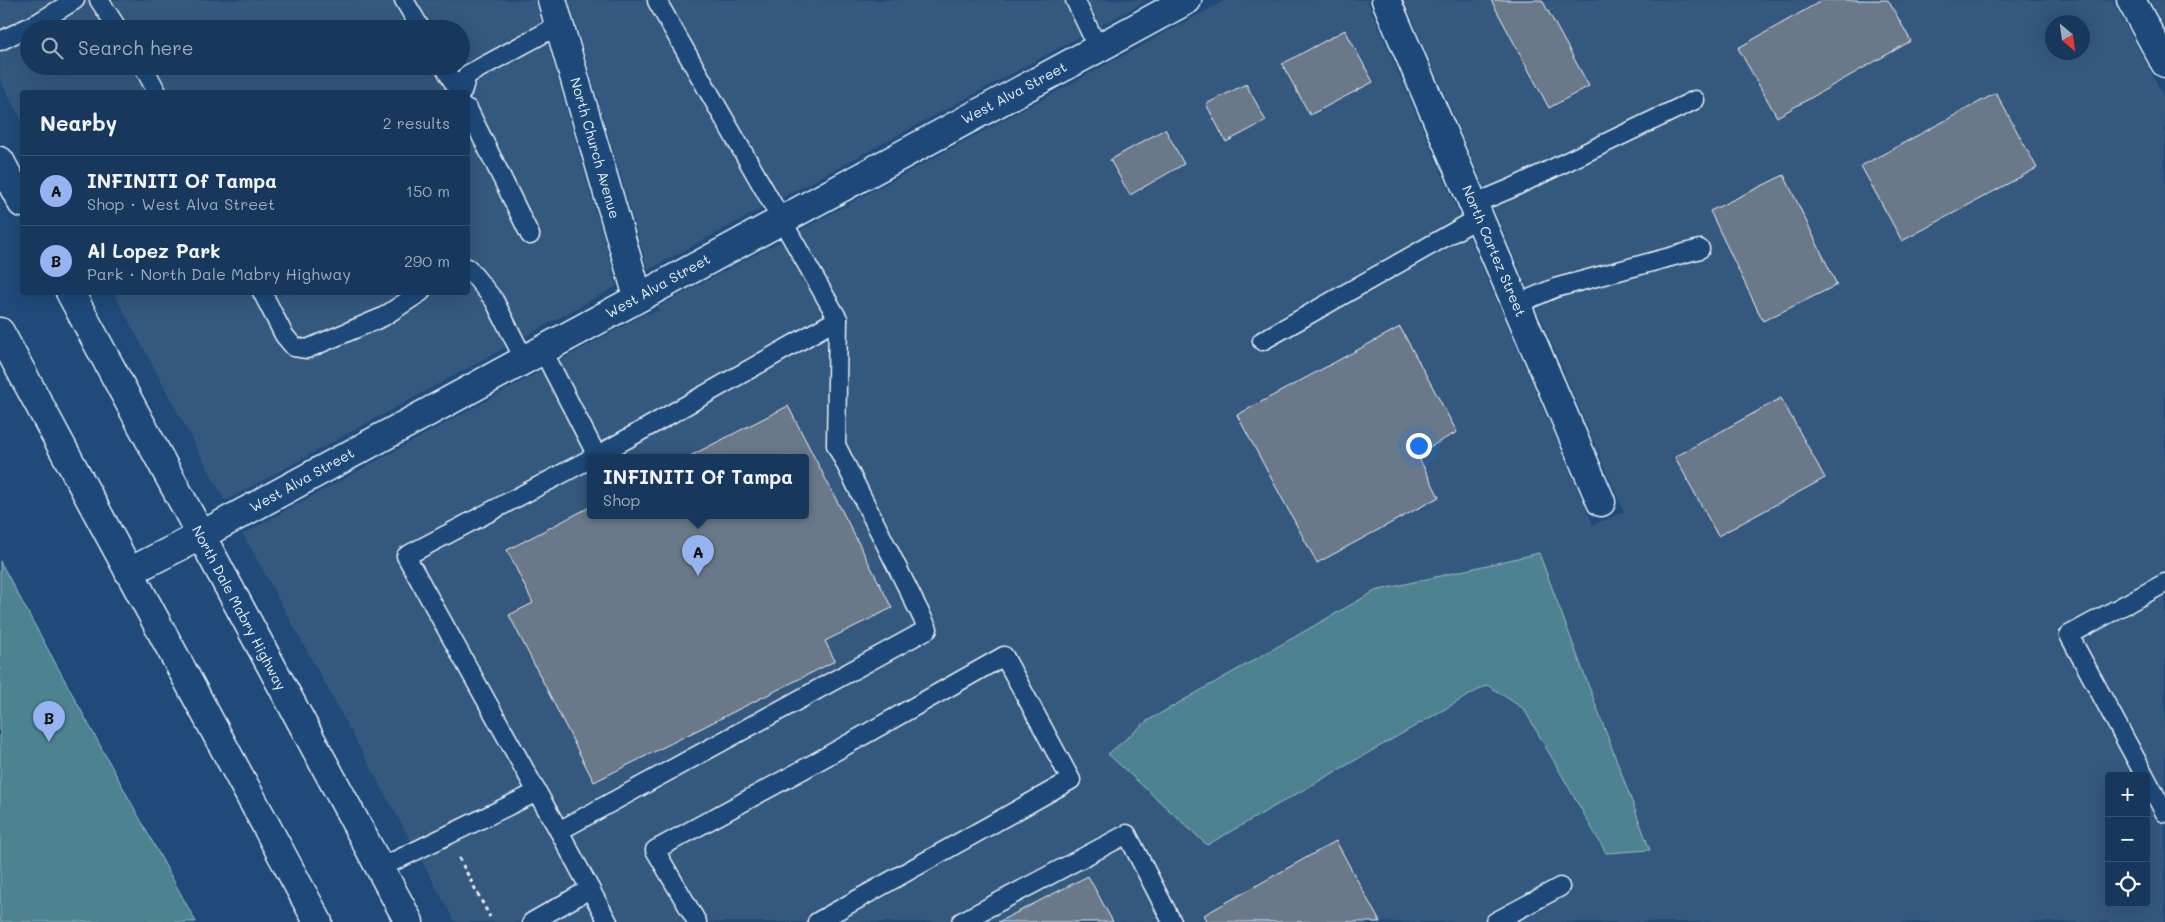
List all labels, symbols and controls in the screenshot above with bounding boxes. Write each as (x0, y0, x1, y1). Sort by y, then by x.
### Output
north arrow (2045, 15, 2090, 60)
search box (20, 20, 470, 75)
icon: search (38, 34, 66, 62)
text: Search here (78, 35, 194, 60)
street label: West Alva Street (958, 57, 1070, 128)
street label: North Church Avenue (566, 75, 625, 221)
text: Nearby (40, 109, 117, 136)
text: 2 results (383, 112, 450, 133)
text: INFINITI Of Tampa (87, 168, 277, 193)
text: A (50, 180, 62, 201)
text: 150 m (406, 180, 450, 201)
street label: North Cortez Street (1458, 182, 1531, 319)
text: Shop · West Alva Street (87, 193, 275, 214)
text: Al Lopez Park (87, 238, 220, 263)
street label: West Alva Street (602, 249, 713, 322)
text: B (51, 250, 61, 271)
text: 290 m (404, 250, 450, 271)
text: Park · North Dale Mabry Highway (87, 263, 351, 284)
your location (1406, 433, 1432, 459)
street label: West Alva Street (246, 443, 357, 516)
popup (587, 454, 809, 519)
text: INFINITI Of Tampa (603, 464, 793, 489)
text: Shop (603, 489, 640, 510)
street label: North Dale Mabry Highway (188, 522, 291, 693)
pin: A (682, 535, 714, 576)
pin: B (33, 701, 65, 742)
map controls (2105, 772, 2150, 907)
button: + (2105, 772, 2150, 817)
button: − (2105, 817, 2150, 862)
button: locate (2105, 862, 2150, 907)

